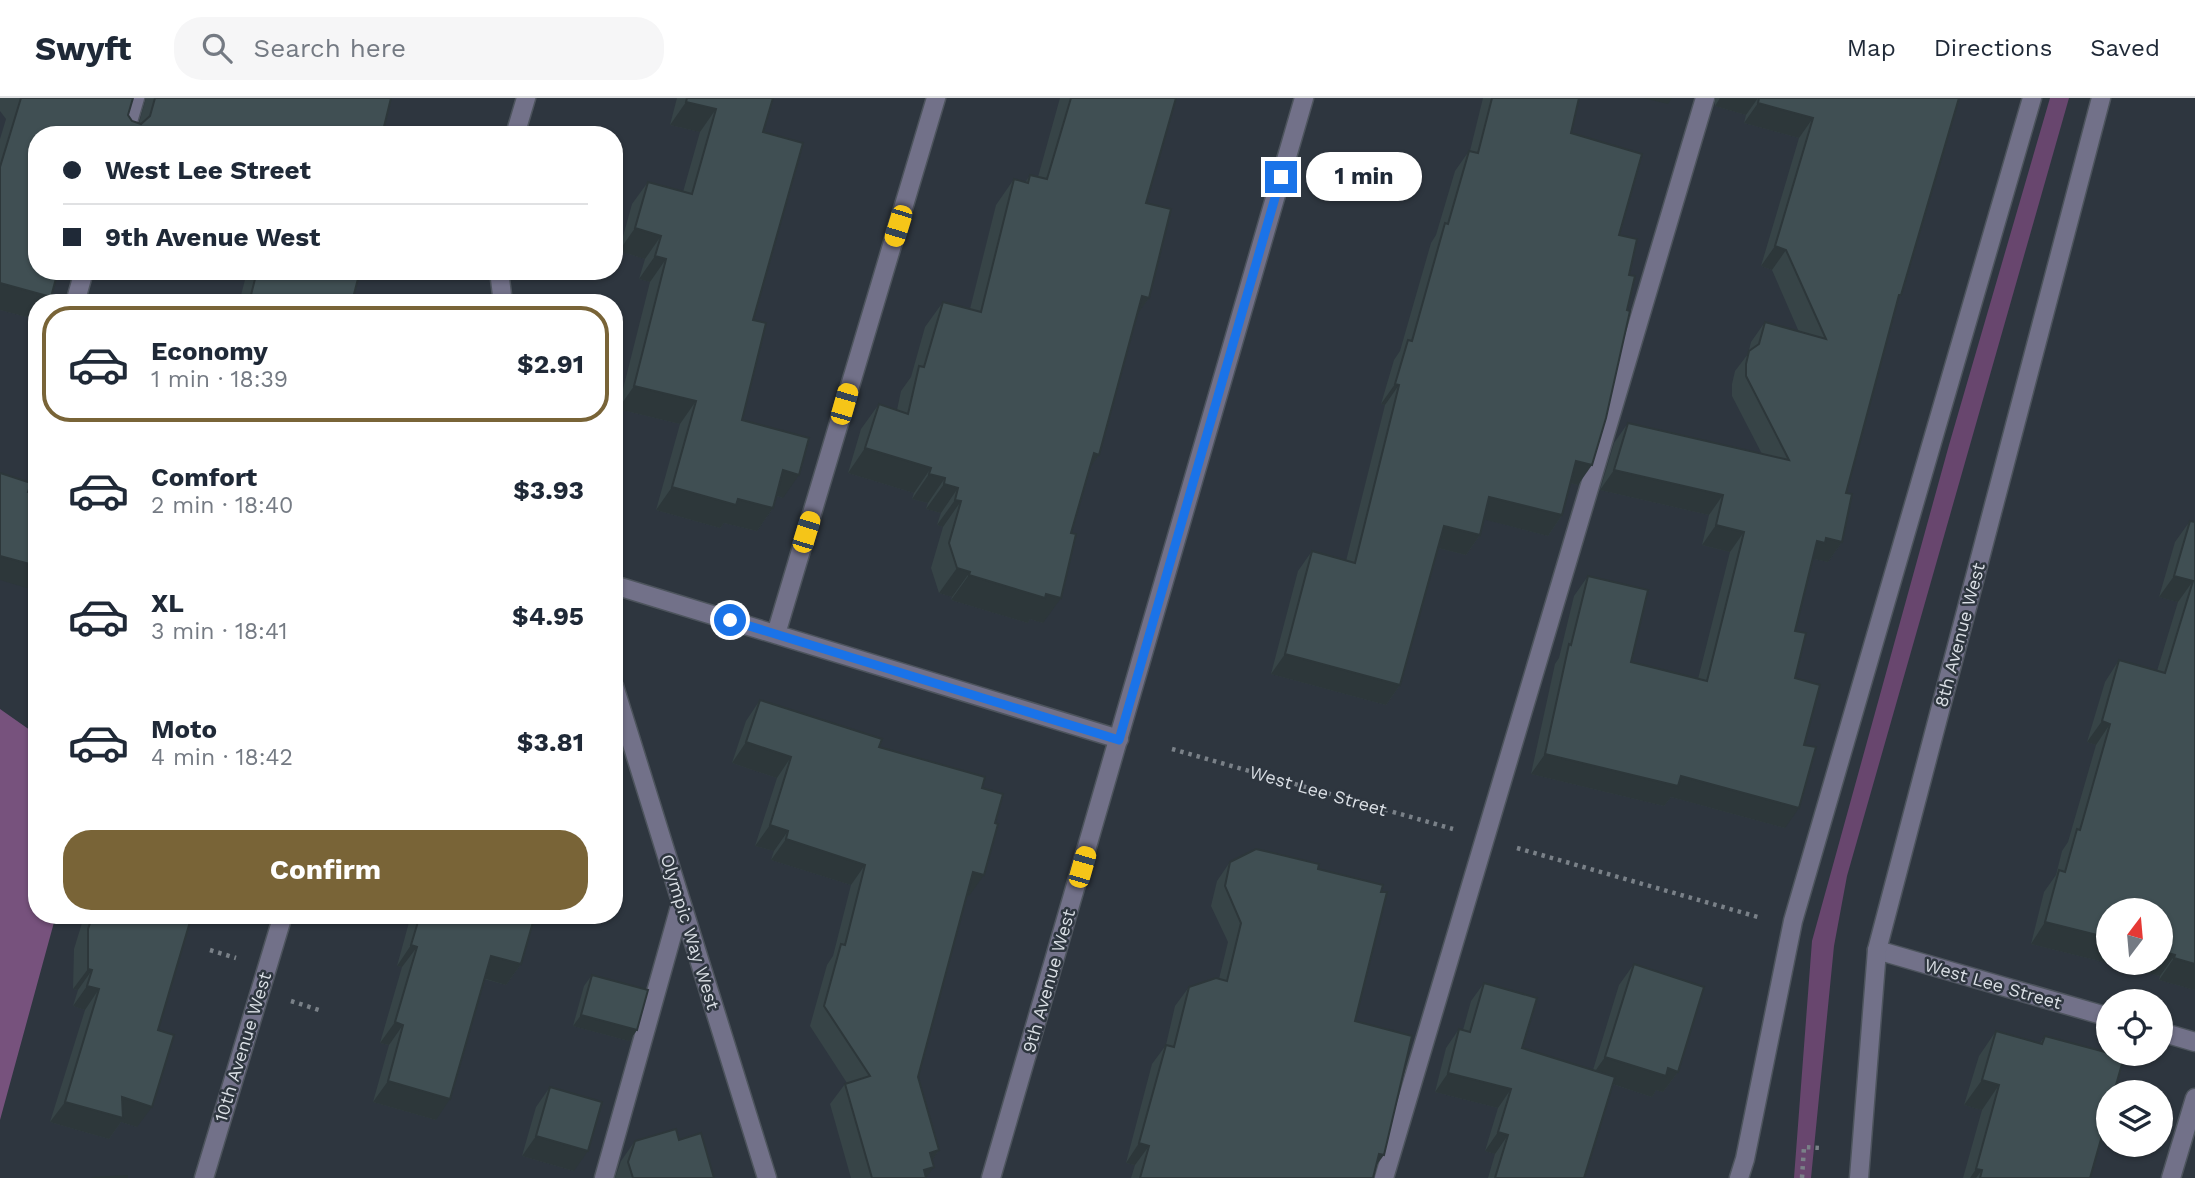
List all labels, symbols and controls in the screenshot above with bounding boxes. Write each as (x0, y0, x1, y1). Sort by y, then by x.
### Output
search box (174, 17, 664, 80)
text: Swyft (35, 29, 132, 68)
icon: search (198, 29, 236, 67)
text: Search here (254, 33, 406, 63)
text: Map (1847, 34, 1896, 62)
text: Directions (1934, 34, 2052, 62)
text: Saved (2090, 34, 2160, 62)
callout: 1 min (1306, 153, 1421, 202)
text: West Lee Street (105, 155, 311, 185)
route end (1265, 161, 1297, 193)
text: 1 min (1334, 163, 1394, 190)
car (882, 203, 915, 249)
text: 9th Avenue West (105, 222, 320, 252)
icon: car (67, 333, 130, 396)
text: Economy (151, 336, 268, 366)
text: $2.91 (517, 349, 584, 379)
text: 1 min · 18:39 (151, 366, 288, 393)
car (829, 381, 860, 427)
icon: car (67, 459, 130, 522)
text: Comfort (151, 462, 257, 492)
text: $3.93 (513, 475, 584, 505)
text: 2 min · 18:40 (151, 492, 293, 519)
car (790, 509, 823, 555)
street label: 8th Avenue West (1930, 560, 1989, 709)
icon: car (67, 585, 130, 648)
text: XL (151, 588, 184, 618)
text: $4.95 (512, 601, 584, 631)
route start (714, 604, 746, 636)
text: 3 min · 18:41 (151, 618, 288, 645)
icon: car (67, 711, 130, 774)
text: Moto (151, 714, 217, 744)
text: $3.81 (517, 727, 584, 757)
text: 4 min · 18:42 (151, 744, 293, 771)
street label: West Lee Street (1247, 761, 1390, 820)
button: Confirm (63, 830, 588, 910)
car (1067, 844, 1098, 890)
street label: Olympic Way West (657, 851, 724, 1013)
north arrow (2096, 898, 2174, 975)
map controls (2096, 898, 2173, 1157)
street label: 9th Avenue West (1018, 906, 1079, 1055)
street label: West Lee Street (1922, 954, 2065, 1013)
street label: 10th Avenue West (210, 969, 275, 1124)
button: locate (2096, 989, 2173, 1066)
button: layers (2096, 1080, 2173, 1157)

